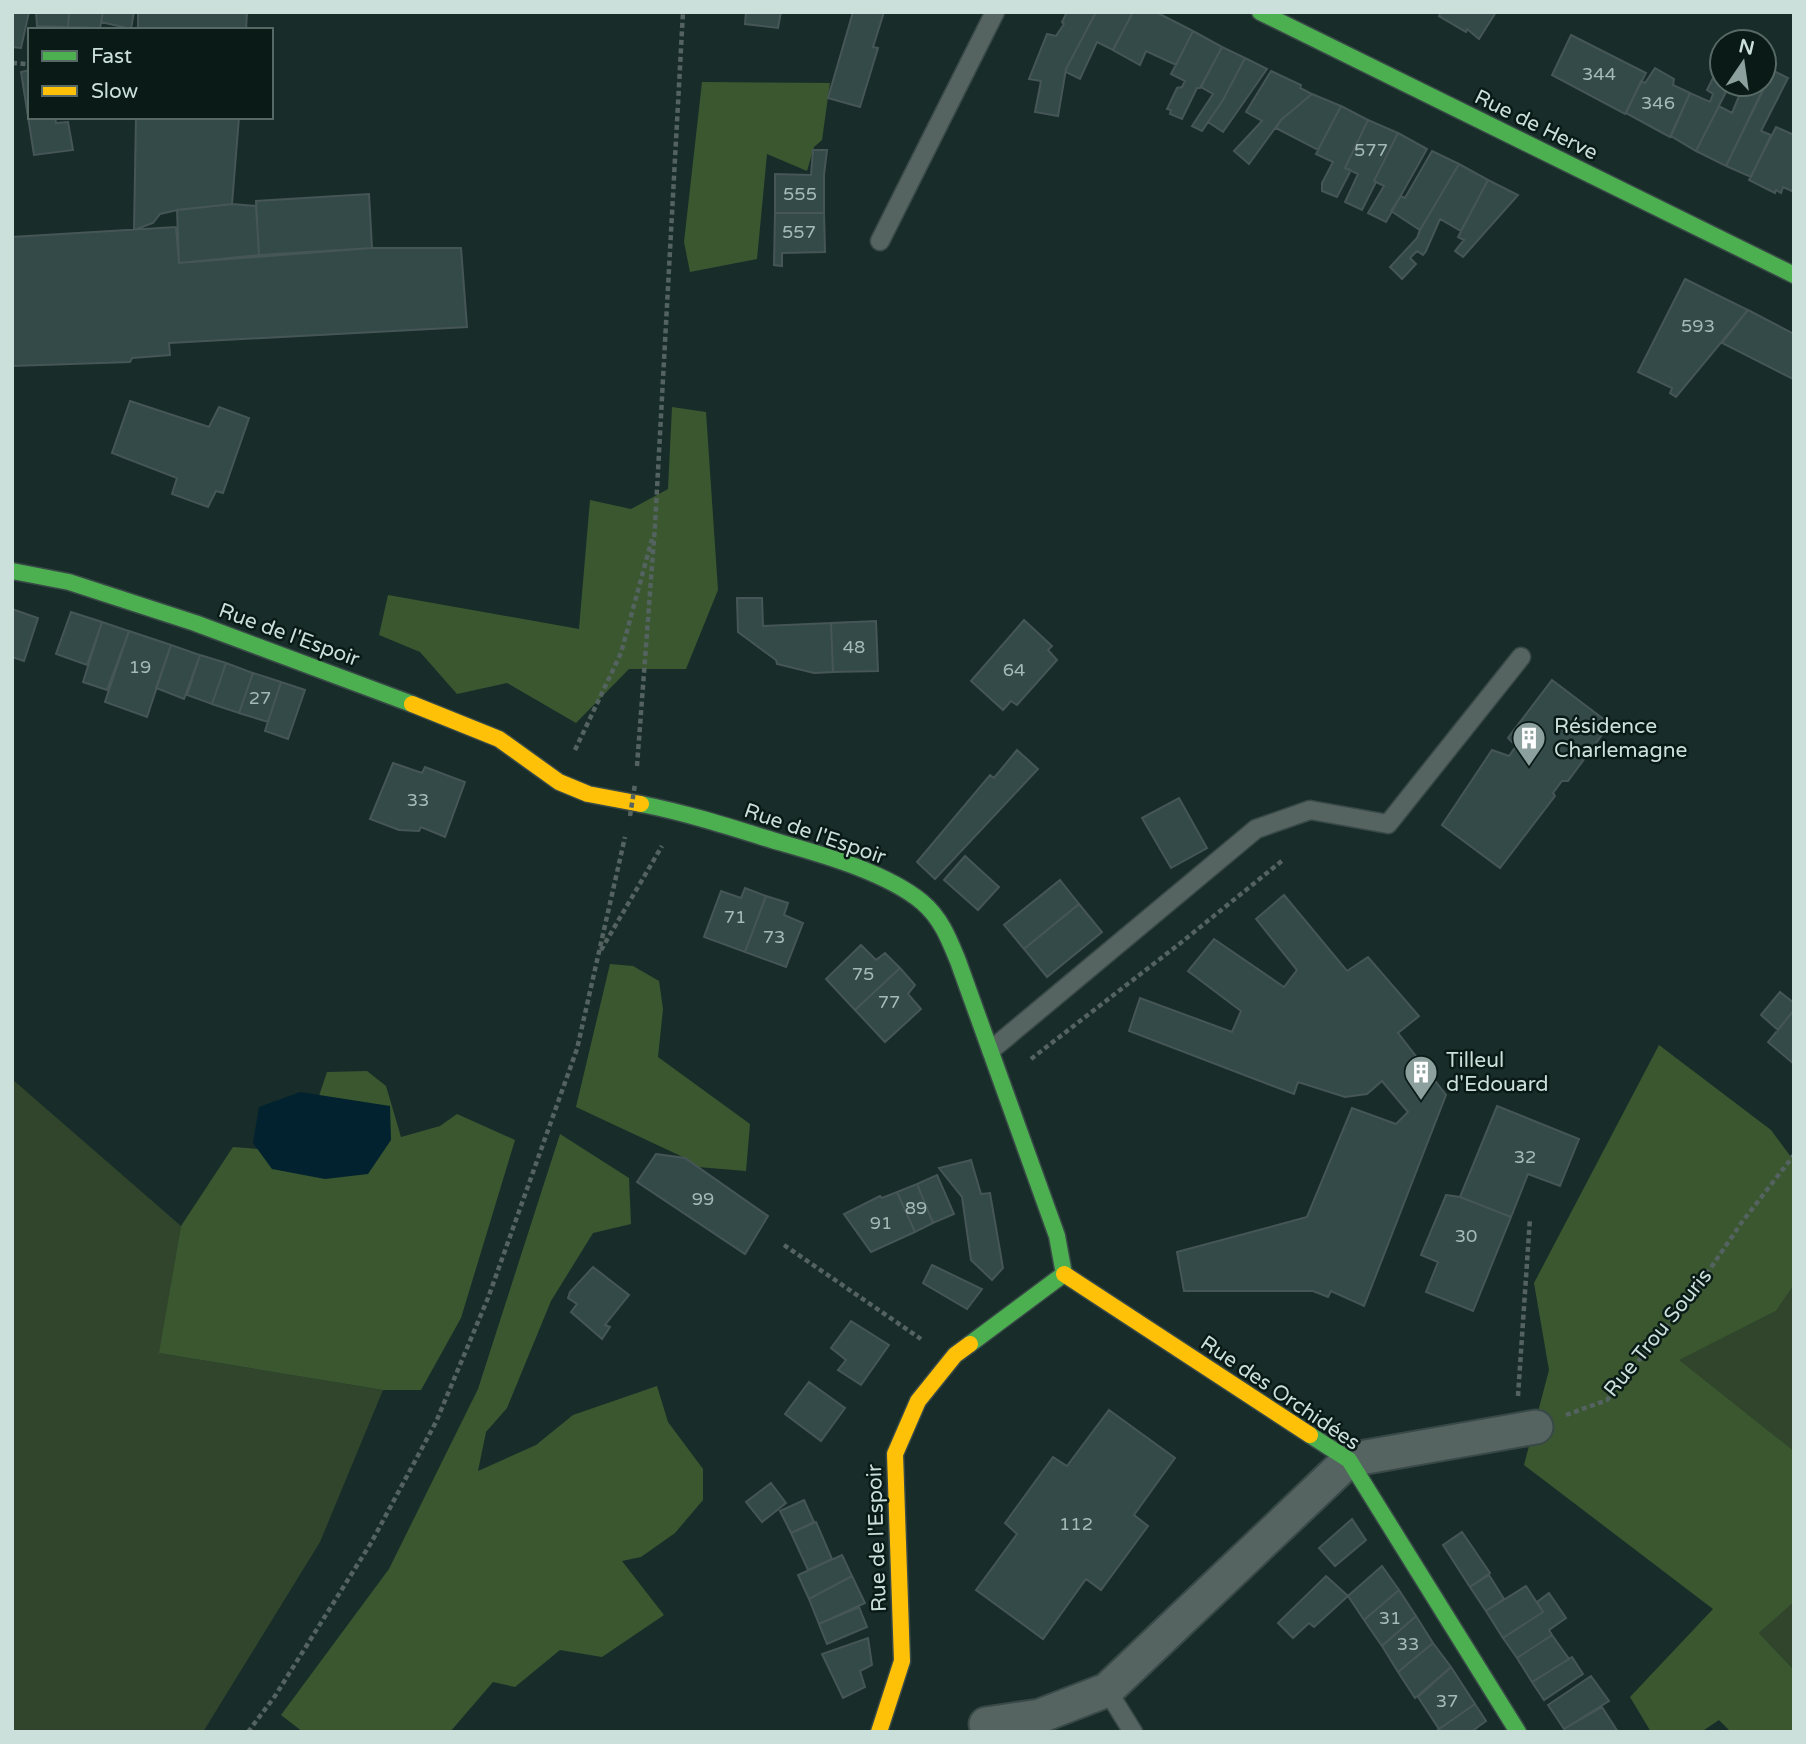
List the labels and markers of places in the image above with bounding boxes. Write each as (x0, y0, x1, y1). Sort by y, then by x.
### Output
place label: Résidence Charlemagne (1554, 714, 1687, 763)
building icon: Résidence Charlemagne (1510, 719, 1548, 768)
place label: Tilleul d'Edouard (1446, 1048, 1549, 1097)
building icon: Tilleul d'Edouard (1402, 1053, 1440, 1102)

